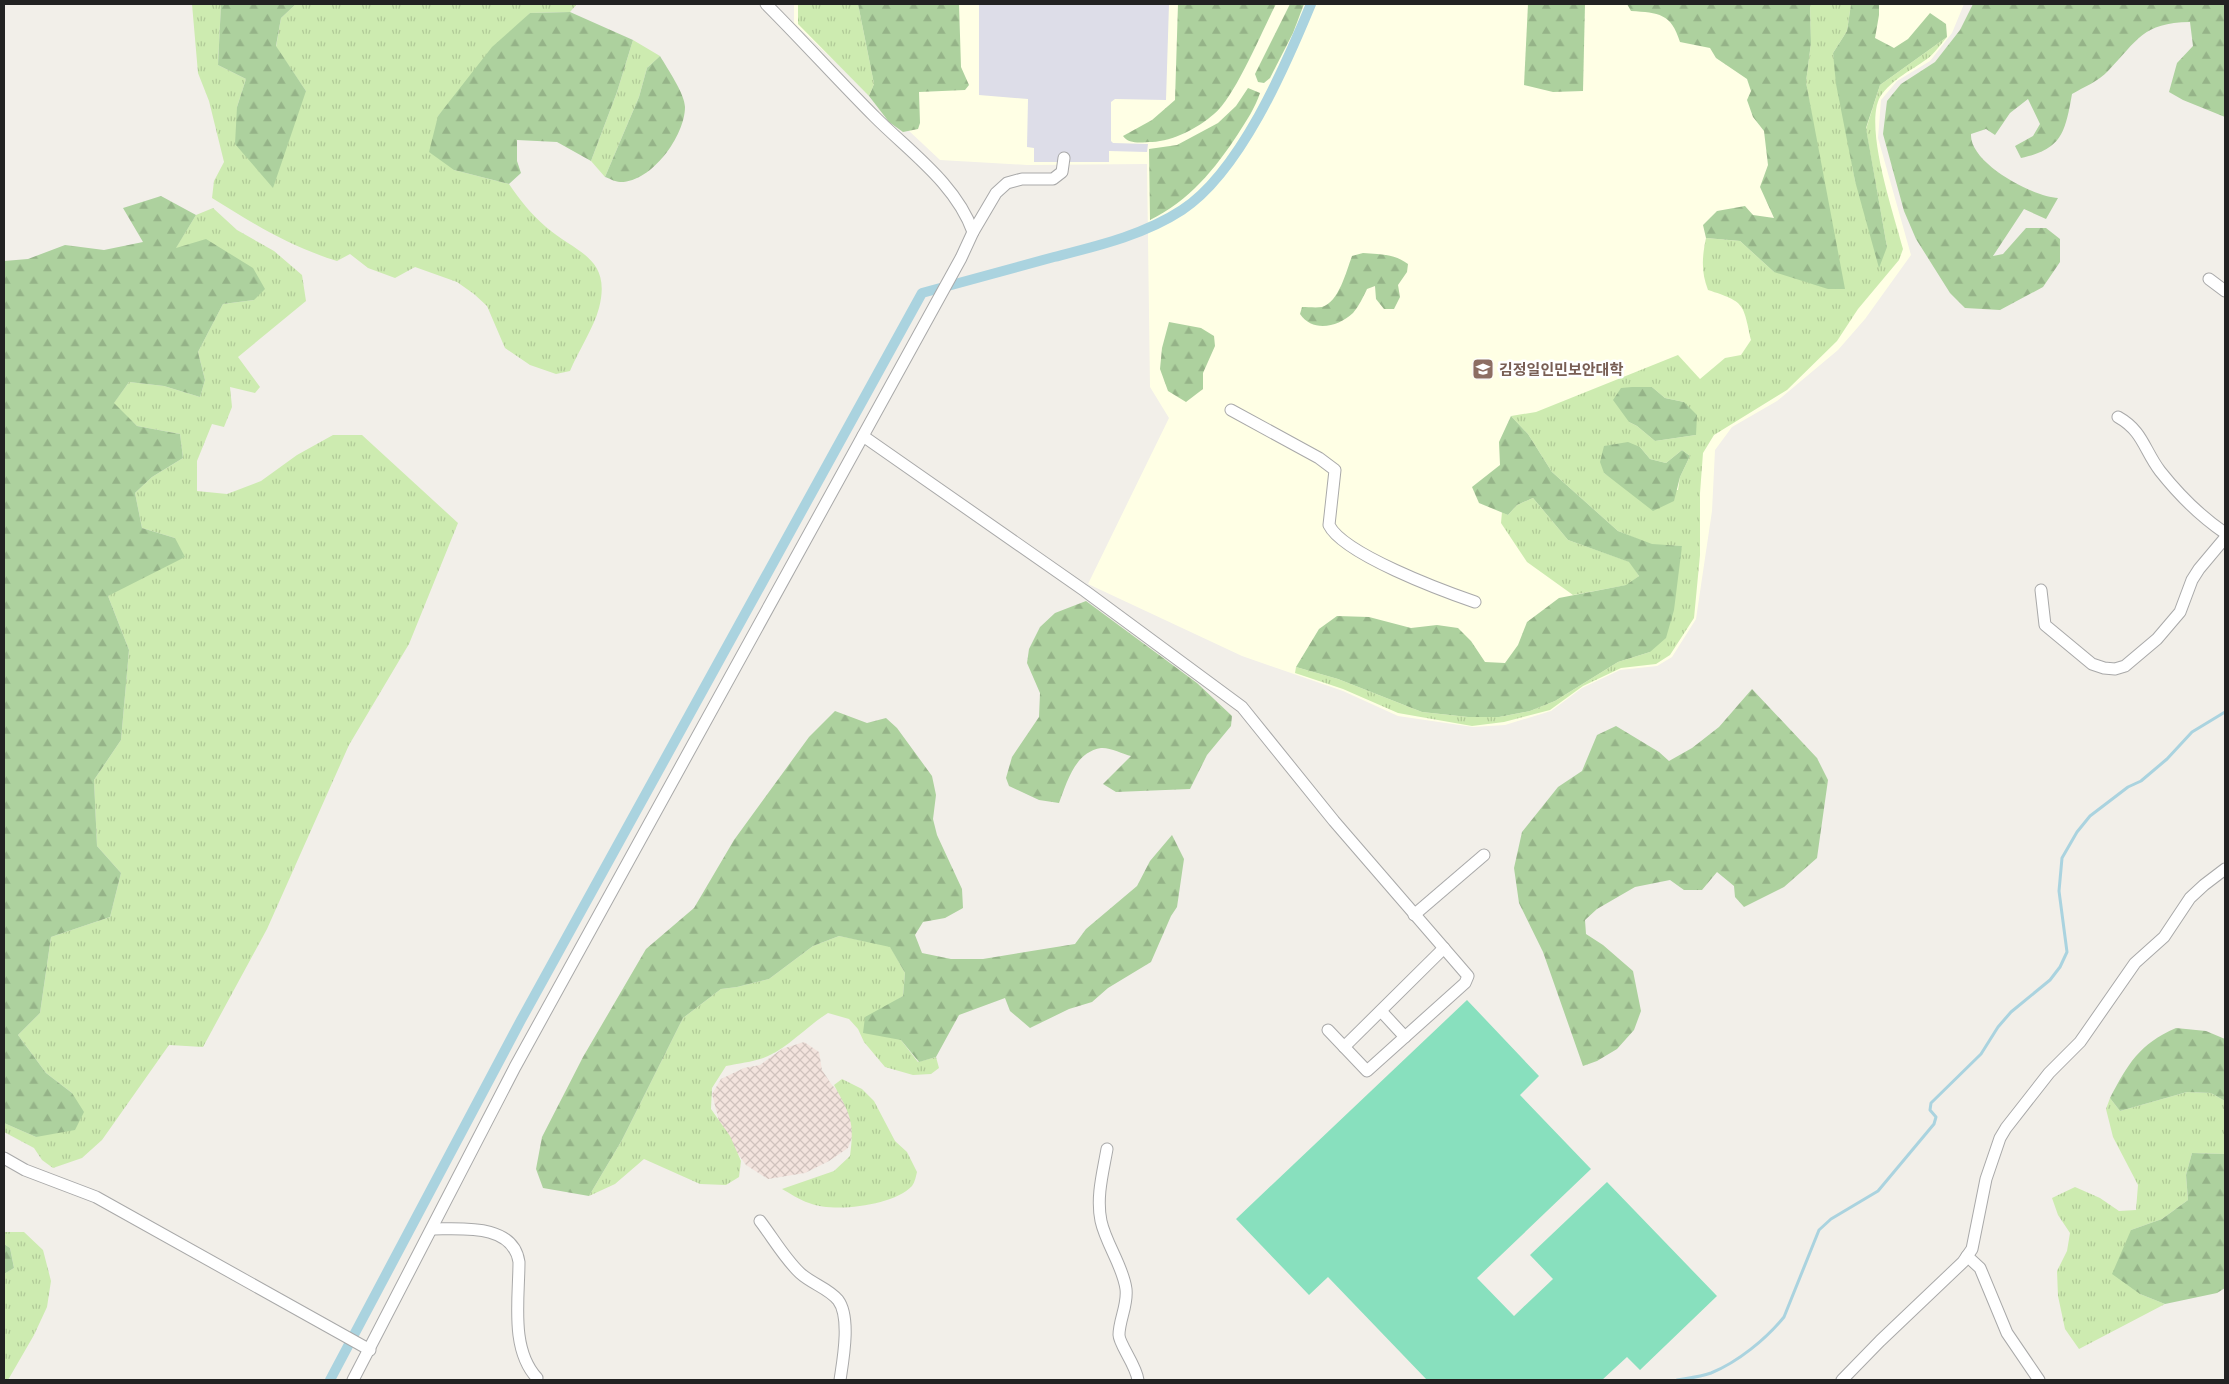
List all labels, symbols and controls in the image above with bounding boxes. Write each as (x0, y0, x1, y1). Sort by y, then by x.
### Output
school or university icon: 김정일인민보안대학 (1471, 357, 1495, 381)
place label: 김정일인민보안대학 (1499, 359, 1623, 380)

